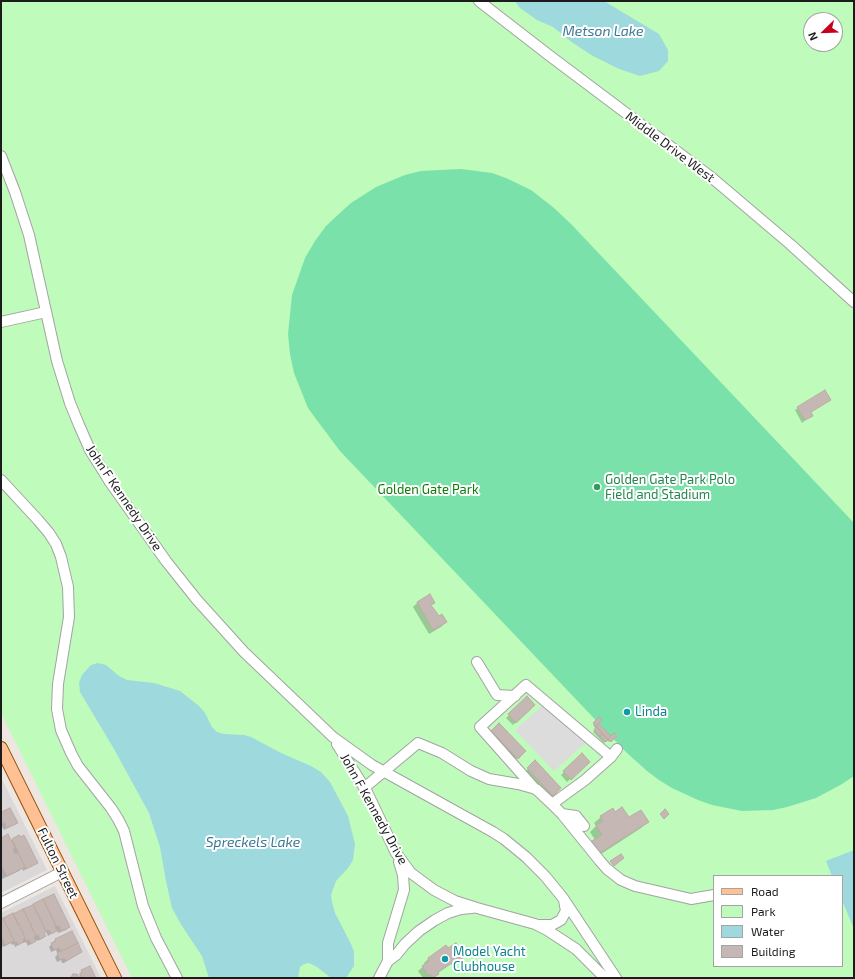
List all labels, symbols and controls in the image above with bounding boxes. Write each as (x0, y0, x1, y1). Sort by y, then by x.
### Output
north arrow (803, 12, 843, 52)
water label: Metson Lake (562, 23, 644, 39)
text: N (805, 30, 820, 43)
street label: Middle Drive West (622, 108, 718, 186)
street label: John F Kennedy Drive (83, 442, 165, 554)
place label: Golden Gate Park Polo Field and Stadium (605, 472, 735, 503)
park label: Golden Gate Park (377, 482, 479, 498)
marker: Golden Gate Park Polo Field and Stadium (592, 482, 602, 492)
place label: Linda (635, 704, 667, 720)
marker: Linda (622, 707, 632, 717)
street label: John F Kennedy Drive (337, 751, 411, 867)
street label: Fulton Street (34, 825, 82, 901)
water label: Spreckels Lake (206, 834, 300, 850)
legend (713, 875, 843, 967)
text: Road (751, 884, 779, 898)
text: Park (751, 904, 776, 918)
text: Water (751, 924, 785, 938)
place label: Model Yacht Clubhouse (453, 944, 526, 975)
text: Building (751, 944, 795, 958)
marker: Model Yacht Clubhouse (440, 954, 450, 964)

